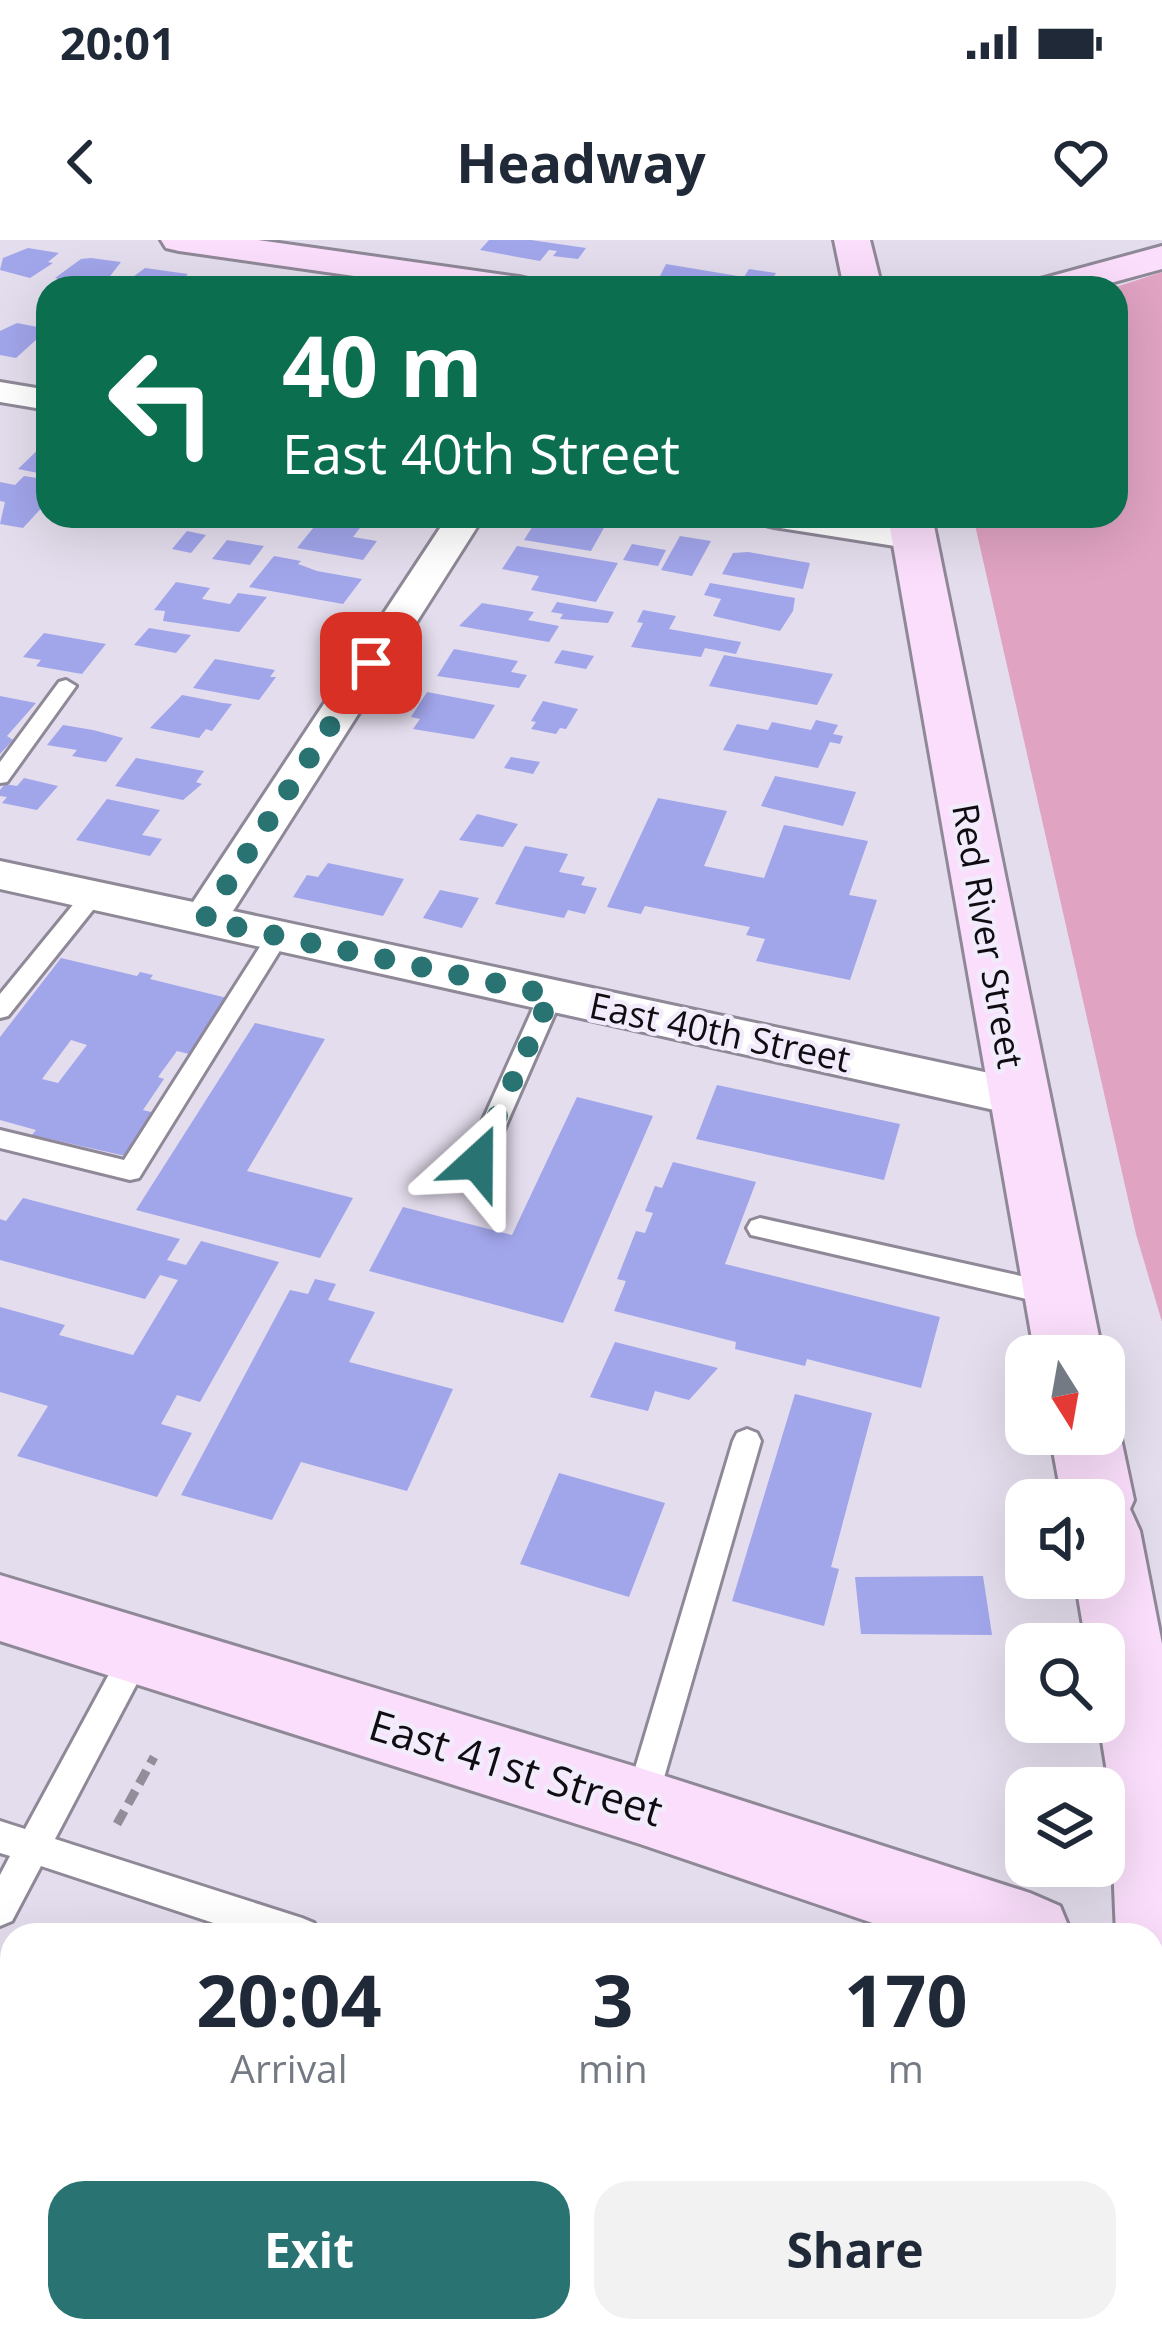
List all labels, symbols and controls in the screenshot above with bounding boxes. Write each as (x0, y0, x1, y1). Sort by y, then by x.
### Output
text: 20:01 (60, 12, 176, 73)
text: Headway (456, 125, 706, 199)
icon: back (48, 129, 114, 195)
icon: heart (1048, 129, 1114, 195)
text: 40 m (282, 307, 482, 422)
icon: left (84, 324, 240, 480)
text: East 40th Street (282, 416, 680, 490)
pin (320, 612, 422, 714)
icon: arrive (338, 630, 404, 696)
street label: Red River Street (941, 800, 1036, 1072)
street label: East 40th Street (585, 980, 855, 1083)
position arrow (414, 1099, 540, 1225)
north arrow (1005, 1335, 1125, 1455)
map controls (1005, 1335, 1125, 1887)
button: sound (1005, 1479, 1125, 1599)
button: search (1005, 1623, 1125, 1743)
street label: East 41st Street (363, 1695, 670, 1838)
button: layers (1005, 1767, 1125, 1887)
text: 20:04 (196, 1950, 382, 2048)
text: 3 (592, 1950, 633, 2048)
text: 170 (844, 1950, 968, 2048)
text: Arrival (230, 2041, 348, 2094)
text: min (578, 2041, 648, 2094)
text: m (888, 2041, 924, 2094)
button: Exit (48, 2181, 570, 2319)
button: Share (594, 2181, 1116, 2319)

